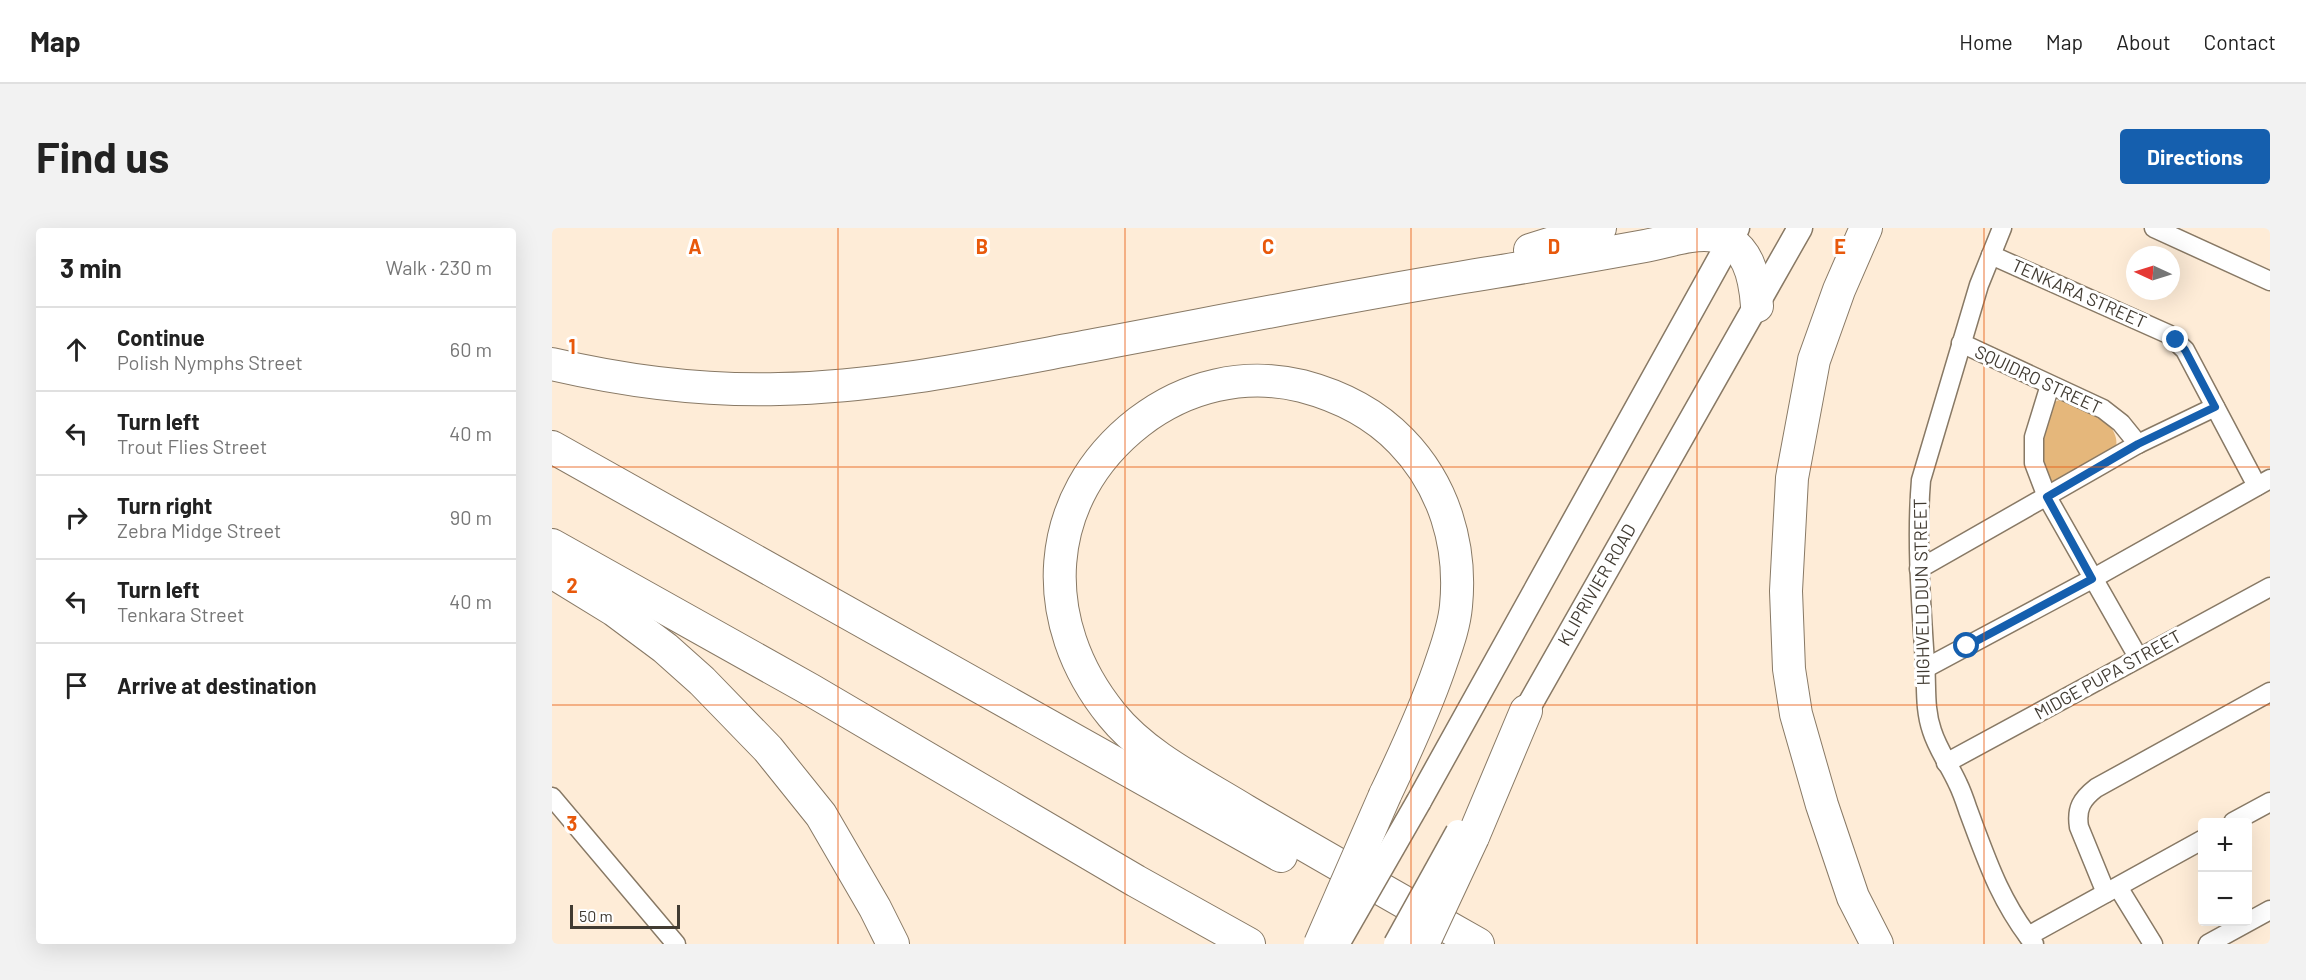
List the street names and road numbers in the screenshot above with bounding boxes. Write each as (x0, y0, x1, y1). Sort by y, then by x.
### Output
street label: TENKARA STREET (2009, 253, 2150, 333)
street label: SQUIDRO STREET (1971, 340, 2105, 418)
street label: HIGHVELD DUN STREET (1908, 498, 1934, 686)
street label: KLIPRIVIER ROAD (1552, 520, 1640, 649)
street label: MIDGE PUPA STREET (2030, 625, 2185, 724)

